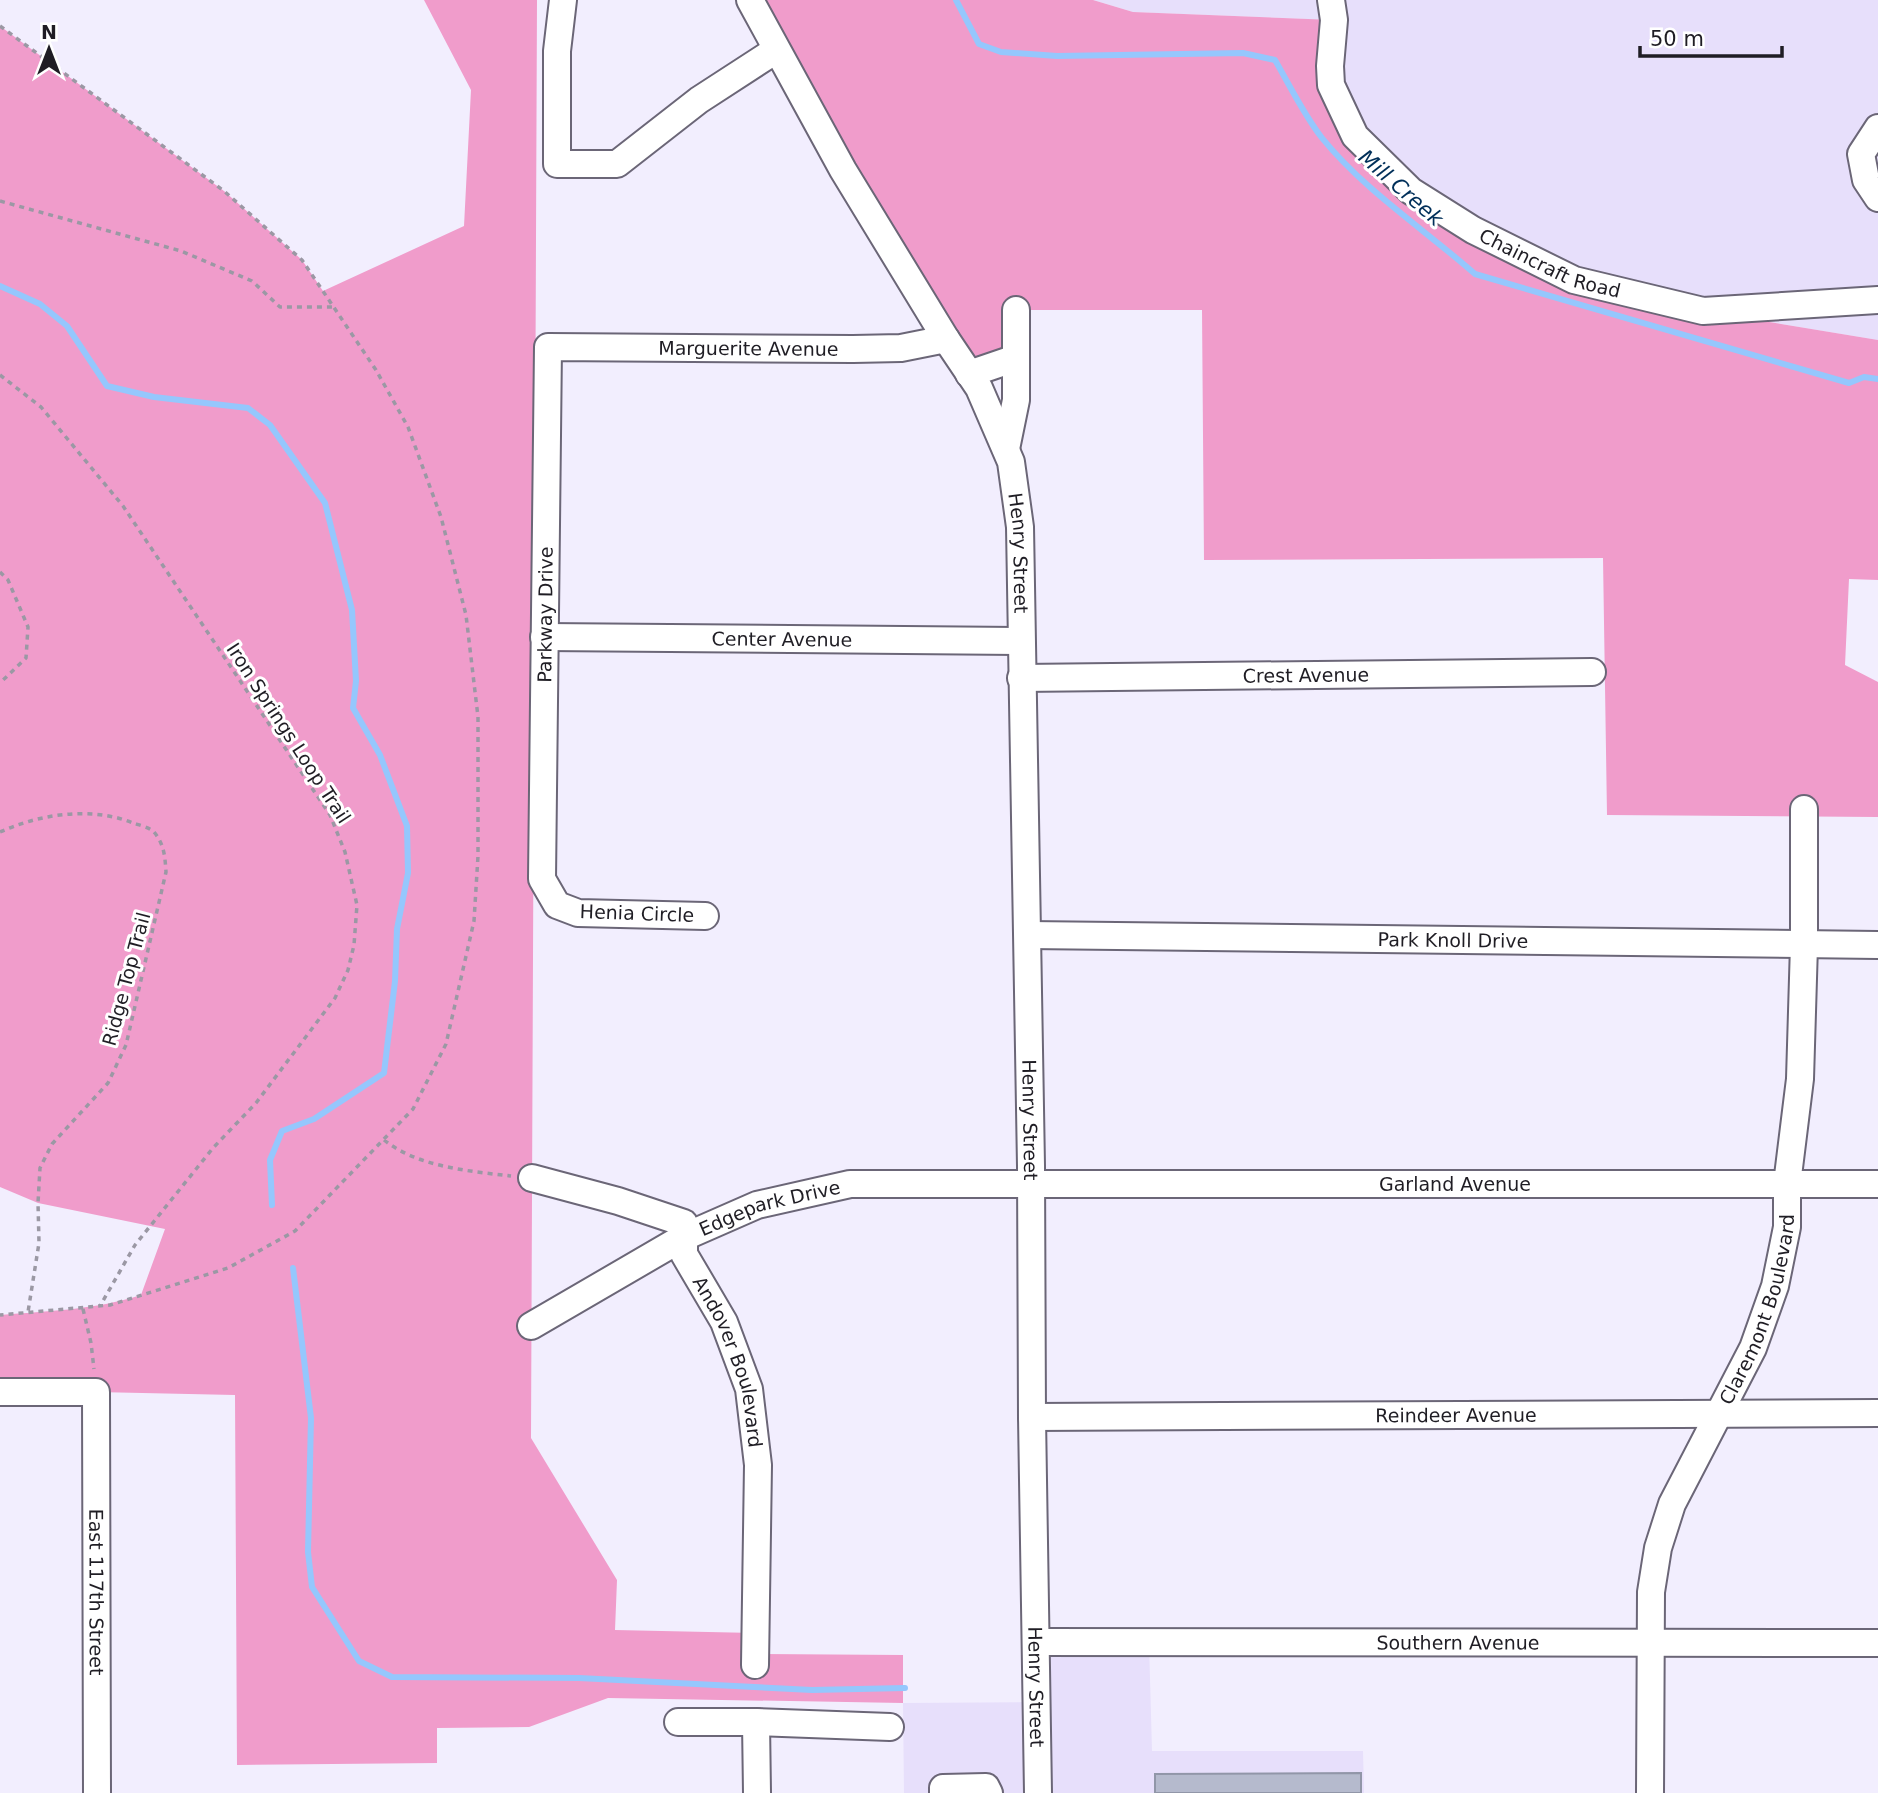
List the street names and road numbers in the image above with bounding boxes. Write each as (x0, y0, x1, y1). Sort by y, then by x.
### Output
street label: Chaincraft Road (1476, 224, 1623, 302)
street label: Marguerite Avenue (658, 337, 839, 360)
street label: Henry Street (1004, 491, 1032, 614)
street label: Parkway Drive (533, 546, 557, 683)
street label: Center Avenue (712, 627, 852, 651)
street label: Iron Springs Loop Trail (222, 639, 356, 827)
street label: Crest Avenue (1243, 663, 1369, 687)
street label: Henia Circle (579, 900, 695, 926)
street label: Ridge Top Trail (98, 910, 154, 1048)
street label: Park Knoll Drive (1378, 928, 1528, 952)
street label: Henry Street (1018, 1059, 1042, 1180)
street label: Garland Avenue (1379, 1173, 1531, 1195)
street label: Edgepark Drive (696, 1176, 842, 1240)
street label: Claremont Boulevard (1715, 1214, 1798, 1408)
street label: Andover Boulevard (688, 1272, 767, 1449)
street label: Reindeer Avenue (1375, 1404, 1537, 1426)
street label: East 117th Street (85, 1509, 108, 1675)
street label: Henry Street (1024, 1626, 1048, 1747)
street label: Southern Avenue (1376, 1631, 1540, 1654)

